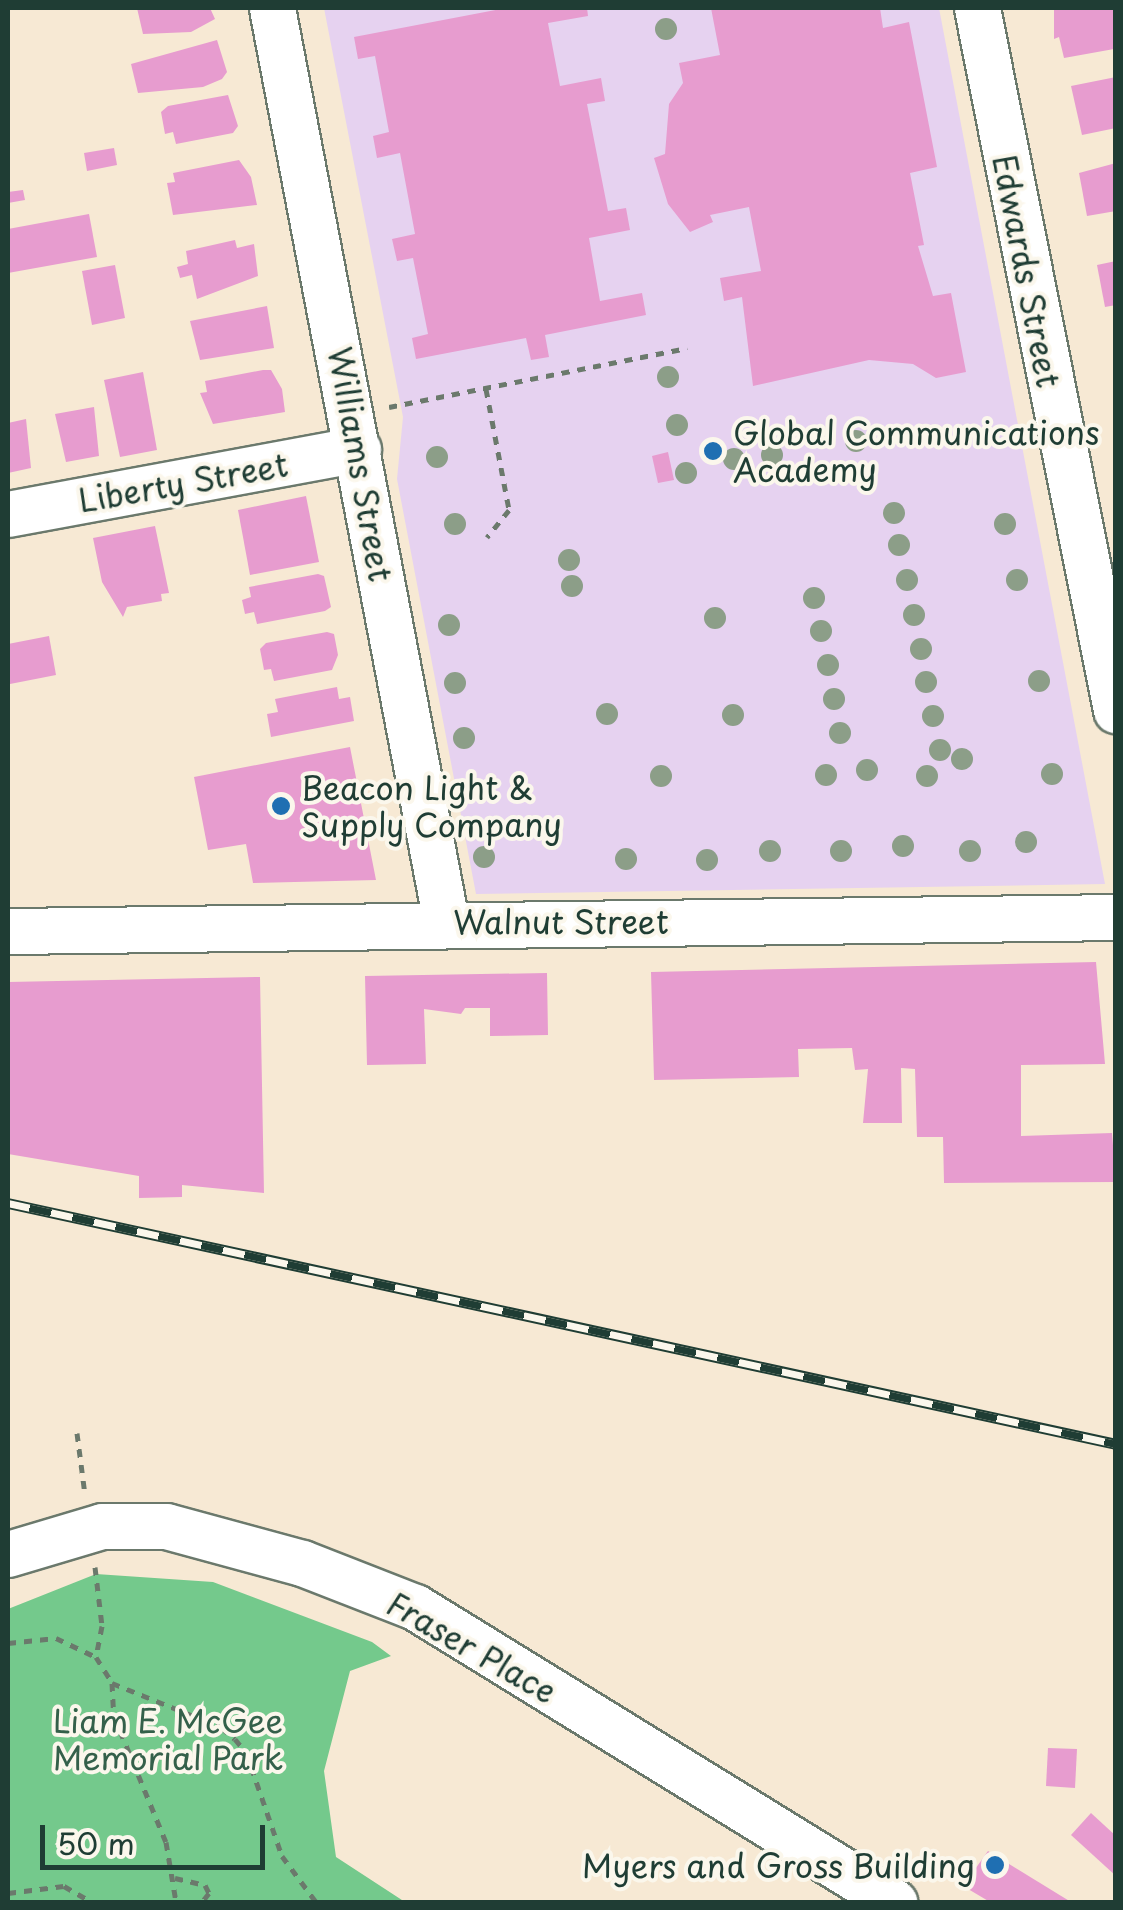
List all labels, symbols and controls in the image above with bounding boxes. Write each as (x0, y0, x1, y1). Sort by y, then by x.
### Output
street label: Edwards Street (986, 151, 1068, 391)
street label: Williams Street (321, 343, 401, 585)
place label: Global Communications Academy (733, 414, 1099, 489)
marker: Global Communications Academy (702, 440, 724, 462)
street label: Liberty Street (74, 444, 292, 520)
place label: Beacon Light & Supply Company (301, 769, 563, 844)
marker: Beacon Light & Supply Company (270, 795, 292, 817)
street label: Walnut Street (454, 902, 668, 940)
street label: Fraser Place (380, 1583, 564, 1711)
park label: Liam E. McGee Memorial Park (52, 1702, 284, 1777)
scale bar (45, 1805, 270, 1867)
text: 50 m (57, 1820, 135, 1865)
place label: Myers and Gross Building (579, 1846, 975, 1884)
marker: Myers and Gross Building (984, 1854, 1006, 1876)

